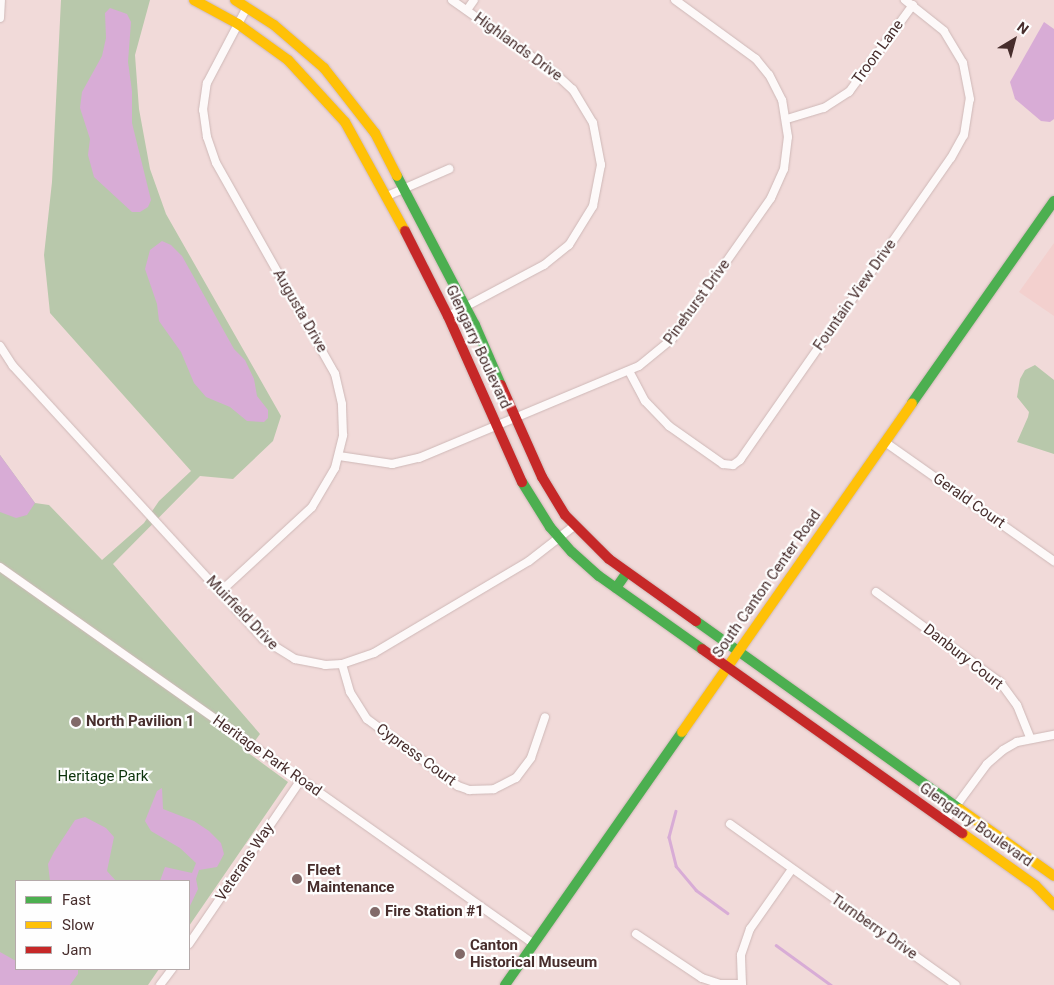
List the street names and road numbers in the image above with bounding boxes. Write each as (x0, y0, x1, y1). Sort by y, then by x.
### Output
street label: Highlands Drive (470, 9, 566, 85)
street label: Troon Lane (849, 16, 907, 88)
street label: Fountain View Drive (810, 236, 900, 354)
street label: Pinehurst Drive (660, 256, 734, 348)
street label: Augusta Drive (269, 266, 331, 356)
street label: Glengarry Boulevard (441, 282, 515, 412)
street label: Gerald Court (929, 470, 1009, 532)
street label: South Canton Center Road (709, 507, 825, 661)
street label: Muirfield Drive (202, 572, 282, 654)
street label: Danbury Court (920, 620, 1006, 694)
street label: Heritage Park Road (209, 712, 325, 800)
street label: Cypress Court (373, 720, 459, 790)
street label: Glengarry Boulevard (916, 779, 1036, 871)
street label: Veterans Way (212, 819, 278, 905)
street label: Turnberry Drive (827, 891, 921, 963)

